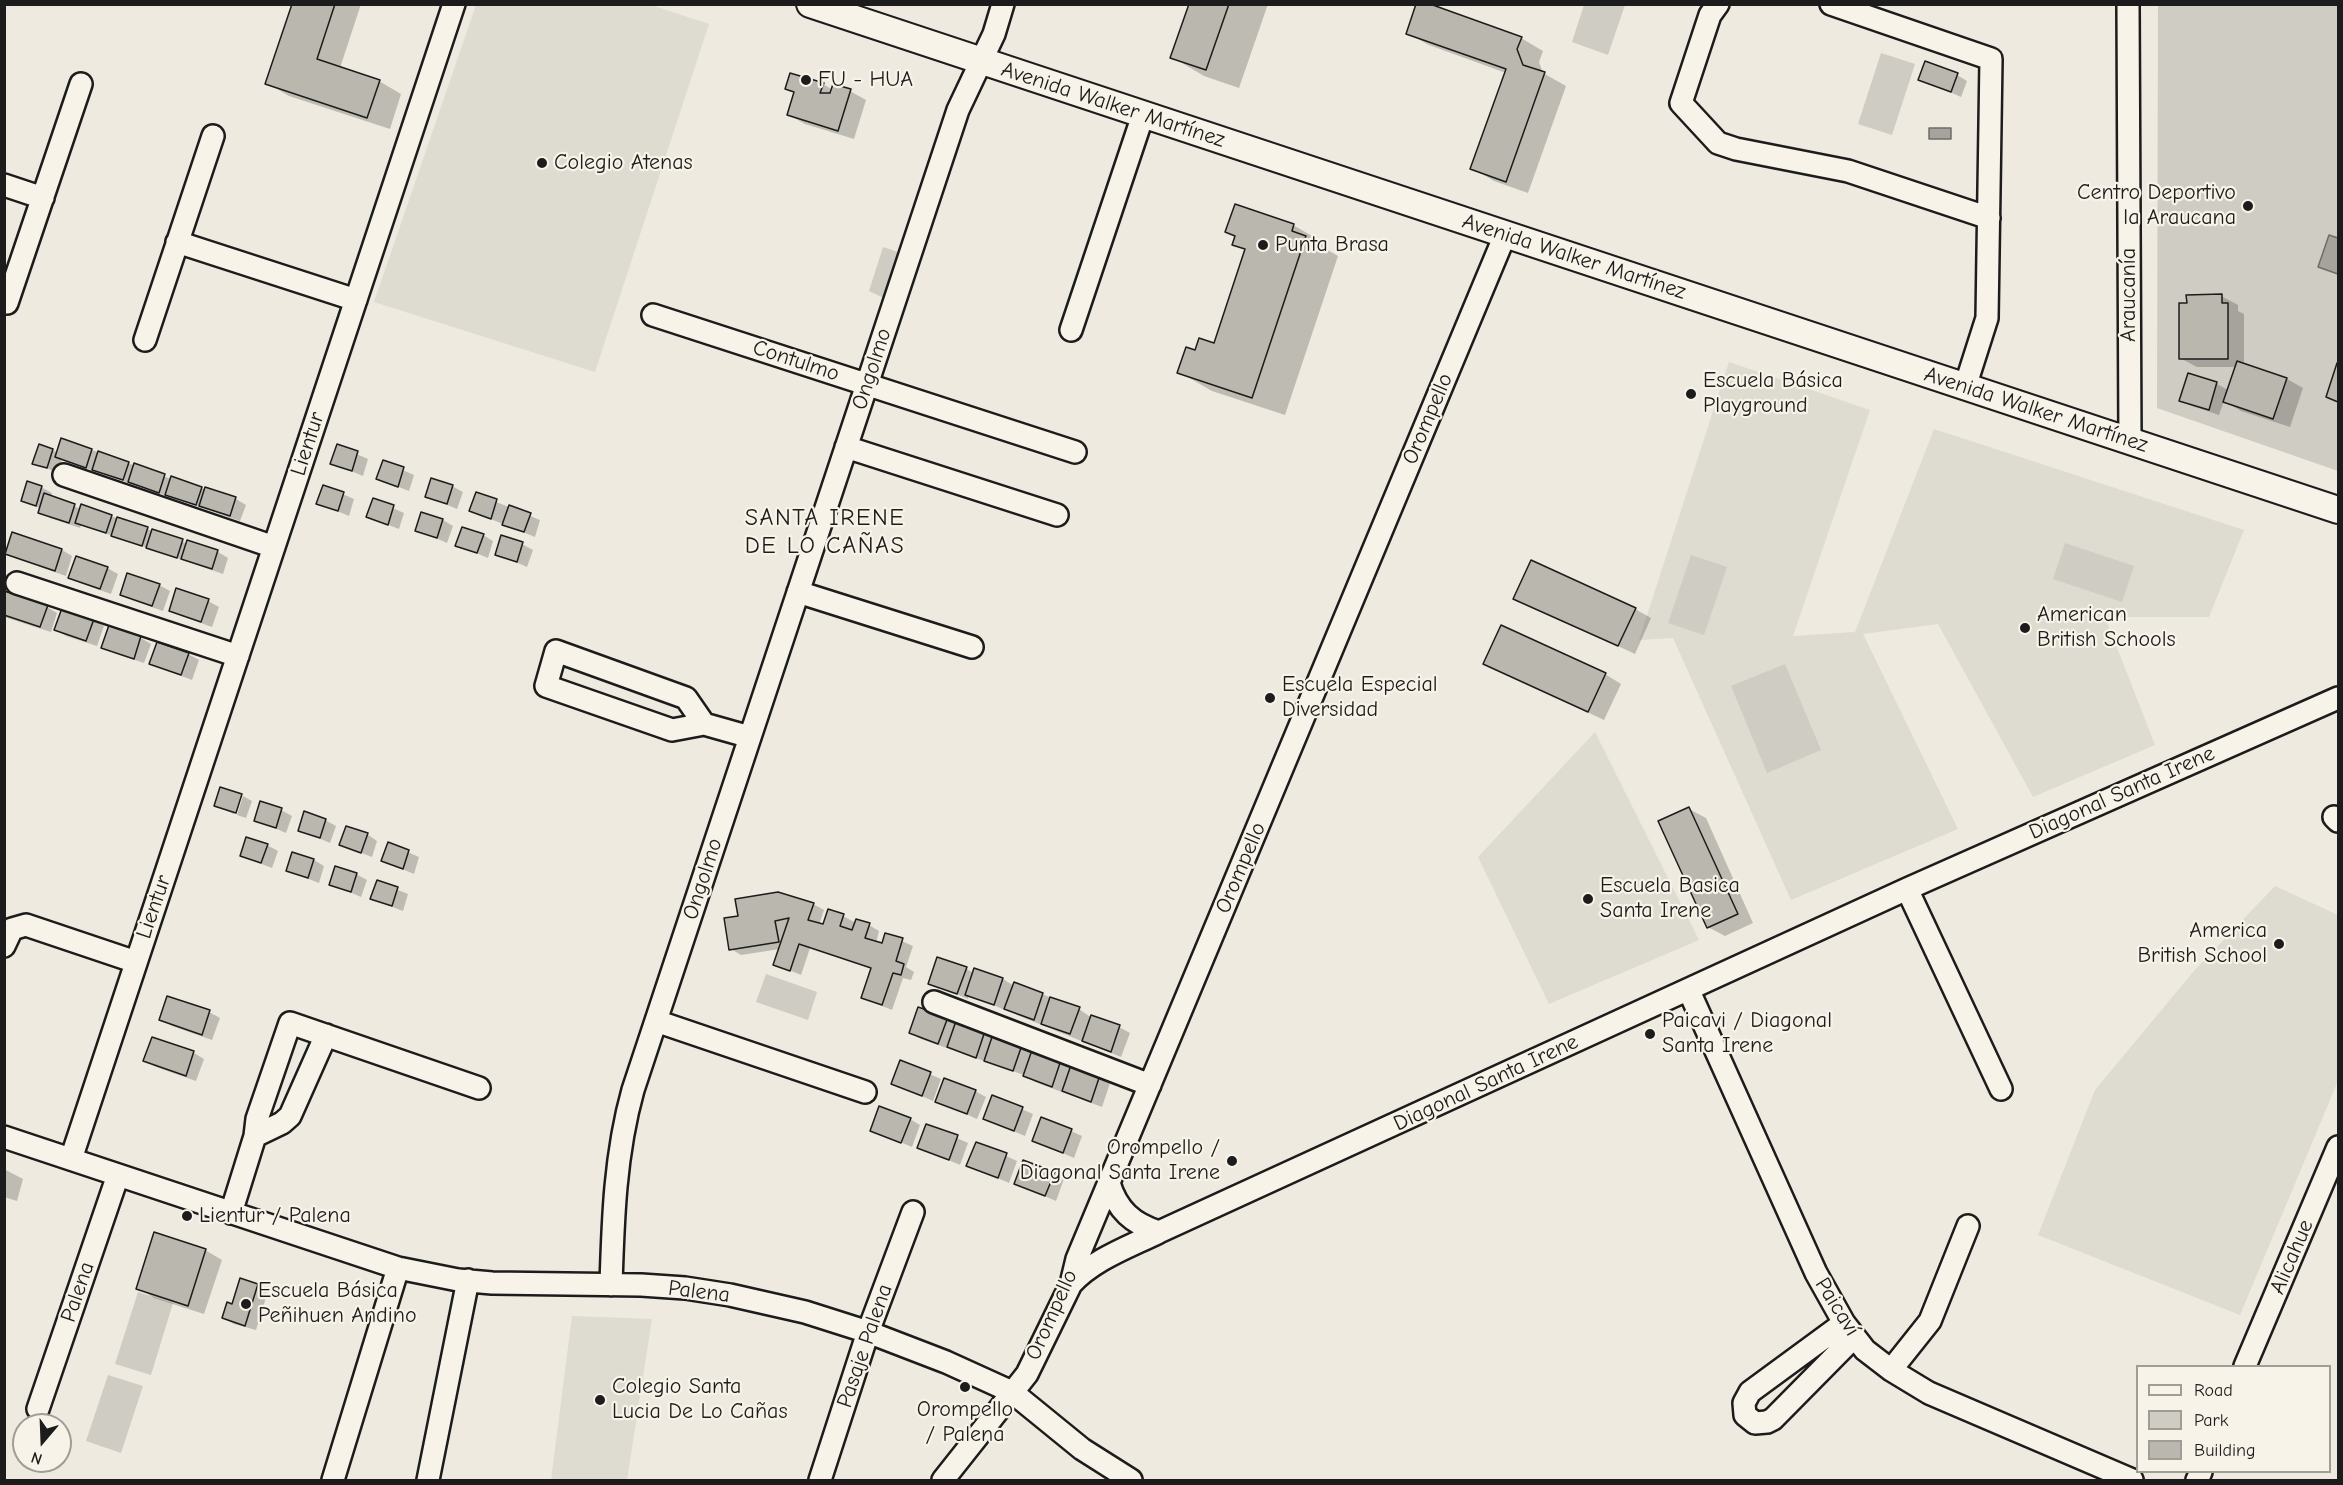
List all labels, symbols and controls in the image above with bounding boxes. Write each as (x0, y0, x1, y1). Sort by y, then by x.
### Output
street label: Avenida Walker Martínez (998, 56, 1228, 154)
place label: FU - HUA (818, 67, 913, 93)
marker: FU - HUA (799, 73, 813, 87)
place label: Colegio Atenas (554, 150, 693, 176)
marker: Colegio Atenas (535, 156, 549, 170)
place label: Centro Deportivo la Araucana (2077, 180, 2236, 231)
marker: Centro Deportivo la Araucana (2241, 199, 2255, 213)
street label: Avenida Walker Martínez (1459, 208, 1689, 306)
place label: Punta Brasa (1275, 232, 1389, 258)
marker: Punta Brasa (1256, 238, 1270, 252)
street label: Araucanía (2116, 248, 2142, 342)
street label: Ongolmo (846, 325, 898, 413)
street label: Contulmo (749, 335, 843, 387)
street label: Avenida Walker Martínez (1921, 361, 2151, 459)
place label: Escuela Básica Playground (1703, 368, 1843, 420)
street label: Orompello (1397, 370, 1459, 468)
marker: Escuela Básica Playground (1684, 387, 1698, 401)
street label: Lientur (285, 409, 331, 479)
district label: SANTA IRENE DE LO CAÑAS (745, 504, 905, 560)
place label: American British Schools (2037, 602, 2176, 654)
marker: American British Schools (2018, 621, 2032, 635)
place label: Escuela Especial Diversidad (1282, 672, 1438, 724)
marker: Escuela Especial Diversidad (1263, 691, 1277, 705)
street label: Diagonal Santa Irene (2025, 740, 2219, 846)
street label: Orompello (1210, 819, 1272, 917)
street label: Ongolmo (677, 835, 729, 923)
street label: Lientur (131, 872, 177, 942)
place label: Escuela Basica Santa Irene (1600, 873, 1740, 924)
marker: Escuela Basica Santa Irene (1581, 892, 1595, 906)
place label: America British School (2137, 918, 2267, 969)
marker: America British School (2272, 937, 2286, 951)
place label: Paicavi / Diagonal Santa Irene (1662, 1008, 1832, 1060)
marker: Paicavi / Diagonal Santa Irene (1643, 1027, 1657, 1041)
street label: Diagonal Santa Irene (1390, 1029, 1582, 1137)
place label: Orompello / Diagonal Santa Irene (1020, 1135, 1220, 1186)
marker: Orompello / Diagonal Santa Irene (1225, 1154, 1239, 1168)
place label: Lientur / Palena (199, 1203, 351, 1229)
marker: Lientur / Palena (180, 1209, 194, 1223)
street label: Alicahue (2264, 1216, 2320, 1298)
street label: Palena (55, 1258, 101, 1326)
street label: Orompello (1020, 1266, 1084, 1364)
street label: Paicaví (1809, 1273, 1865, 1341)
street label: Palena (667, 1275, 731, 1309)
place label: Escuela Básica Peñihuen Andino (258, 1278, 417, 1330)
street label: Pasaje Palena (832, 1281, 898, 1411)
marker: Escuela Básica Peñihuen Andino (239, 1297, 253, 1311)
legend (2136, 1365, 2331, 1473)
place label: Colegio Santa Lucia De Lo Cañas (612, 1374, 788, 1426)
marker: Orompello / Palena (958, 1380, 972, 1394)
text: Road (2194, 1380, 2233, 1401)
marker: Colegio Santa Lucia De Lo Cañas (593, 1393, 607, 1407)
place label: Orompello / Palena (917, 1397, 1013, 1448)
text: Park (2194, 1410, 2228, 1431)
north arrow (12, 1413, 72, 1473)
text: Building (2194, 1440, 2256, 1461)
text: N (29, 1448, 45, 1468)

